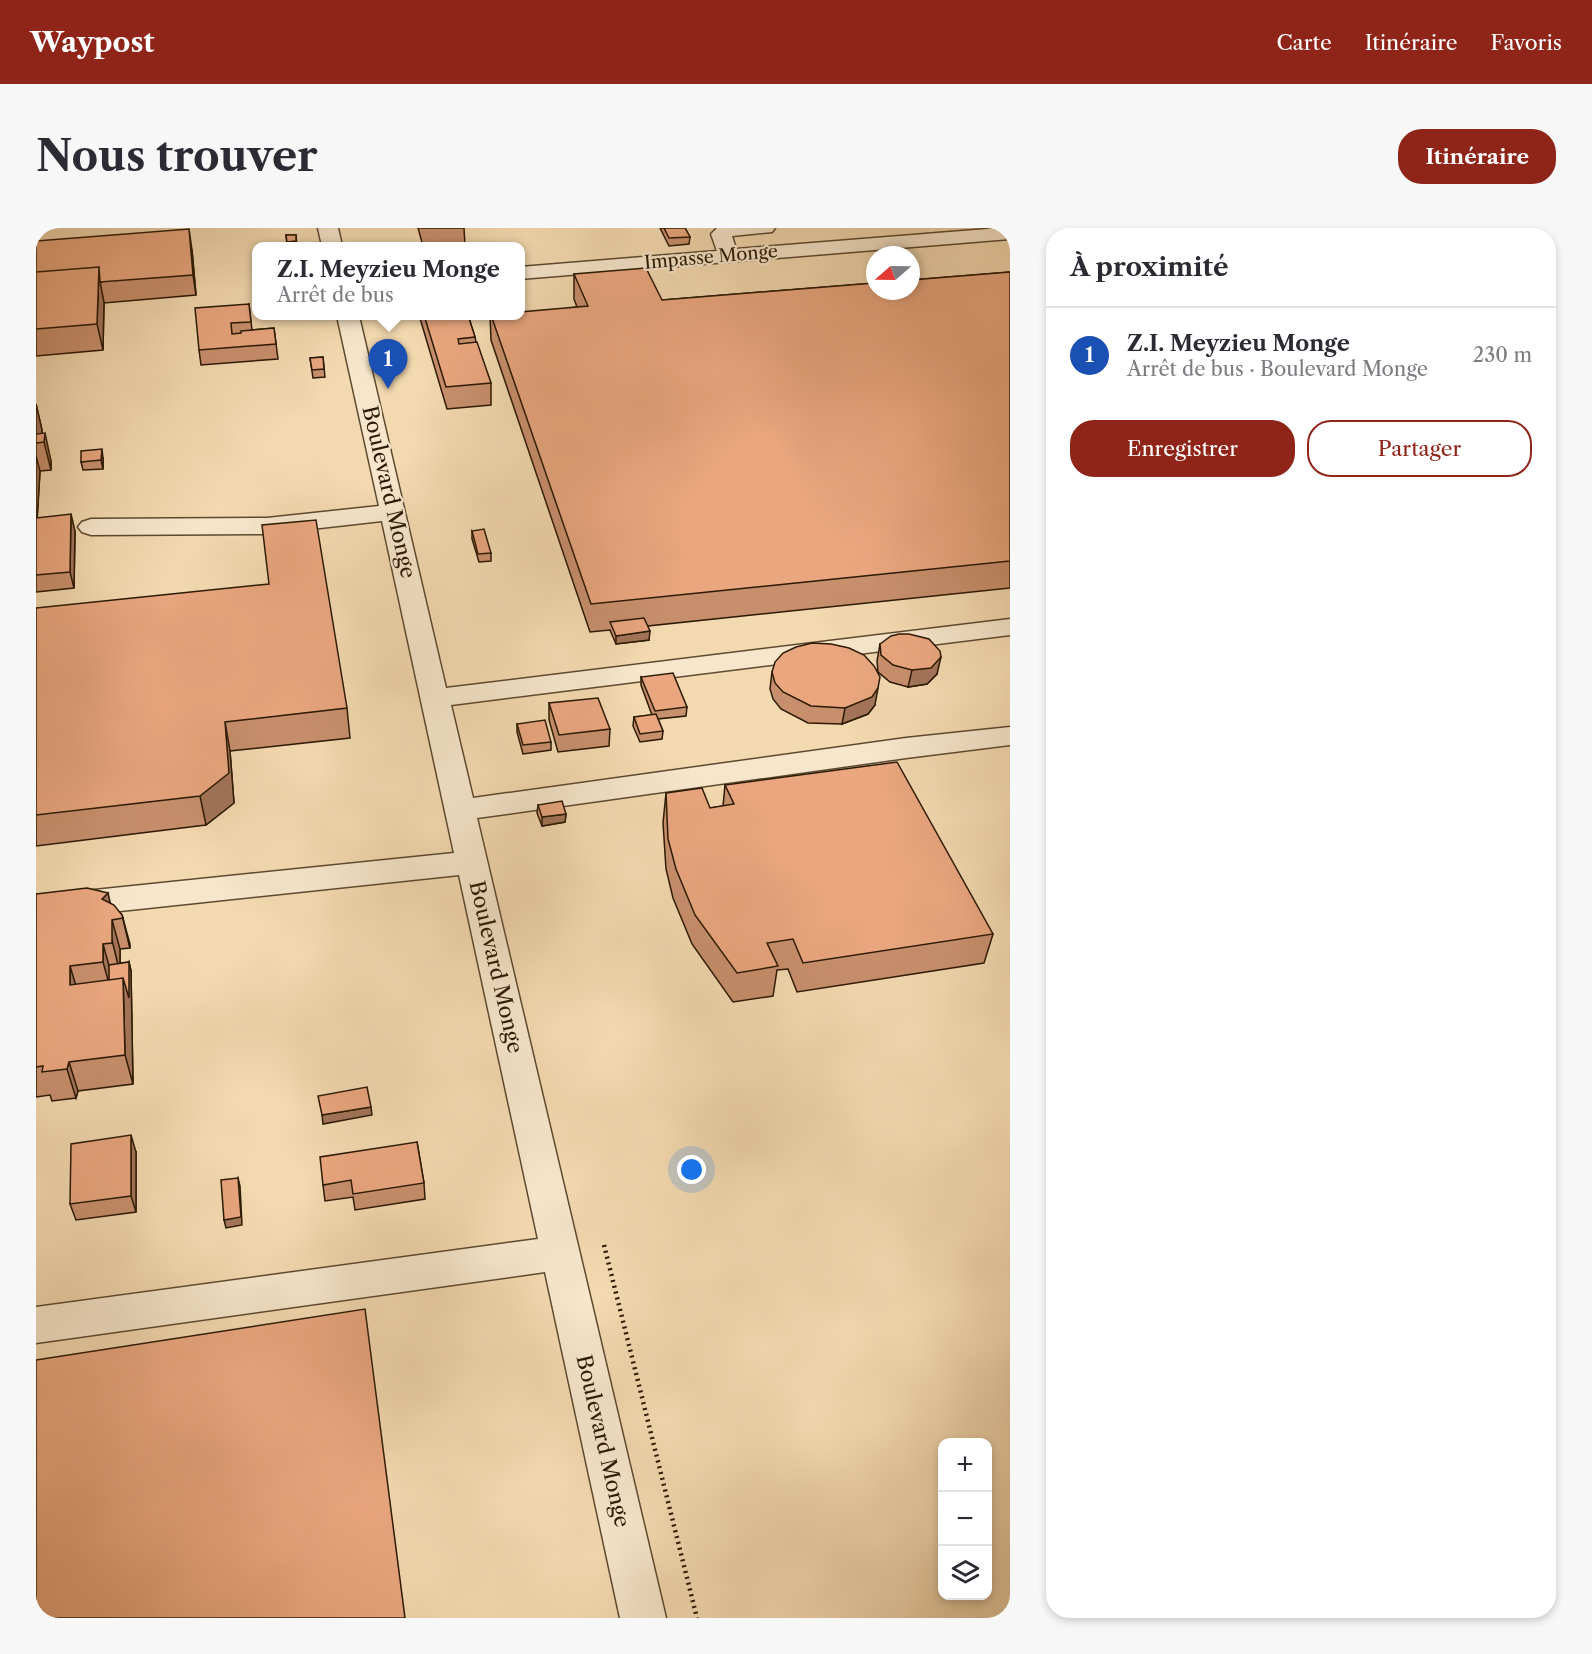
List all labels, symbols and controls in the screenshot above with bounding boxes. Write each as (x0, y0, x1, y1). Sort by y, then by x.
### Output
text: Waypost (30, 25, 154, 59)
text: Carte (1276, 30, 1332, 55)
text: Itinéraire (1365, 30, 1458, 55)
text: Favoris (1491, 30, 1562, 55)
button: Itinéraire (1398, 129, 1556, 184)
text: Nous trouver (36, 130, 318, 182)
street label: Impasse Monge (643, 240, 779, 274)
popup (252, 242, 525, 320)
north arrow (866, 246, 920, 300)
text: À proximité (1070, 251, 1229, 283)
text: Z.I. Meyzieu Monge (277, 256, 500, 283)
text: Arrêt de bus (277, 283, 394, 307)
text: Z.I. Meyzieu Monge (1127, 330, 1350, 357)
pin: 1 (368, 340, 408, 389)
text: 1 (1085, 343, 1094, 367)
text: 230 m (1473, 343, 1532, 367)
text: Arrêt de bus · Boulevard Monge (1127, 357, 1428, 381)
street label: Boulevard Monge (357, 403, 422, 581)
button: Enregistrer (1070, 420, 1295, 477)
button: Partager (1307, 420, 1532, 477)
street label: Boulevard Monge (464, 878, 529, 1056)
your location (677, 1155, 706, 1184)
street label: Boulevard Monge (571, 1352, 636, 1530)
map controls (938, 1438, 992, 1600)
button: + (938, 1438, 992, 1492)
button: − (938, 1492, 992, 1546)
button: layers (938, 1546, 992, 1600)

